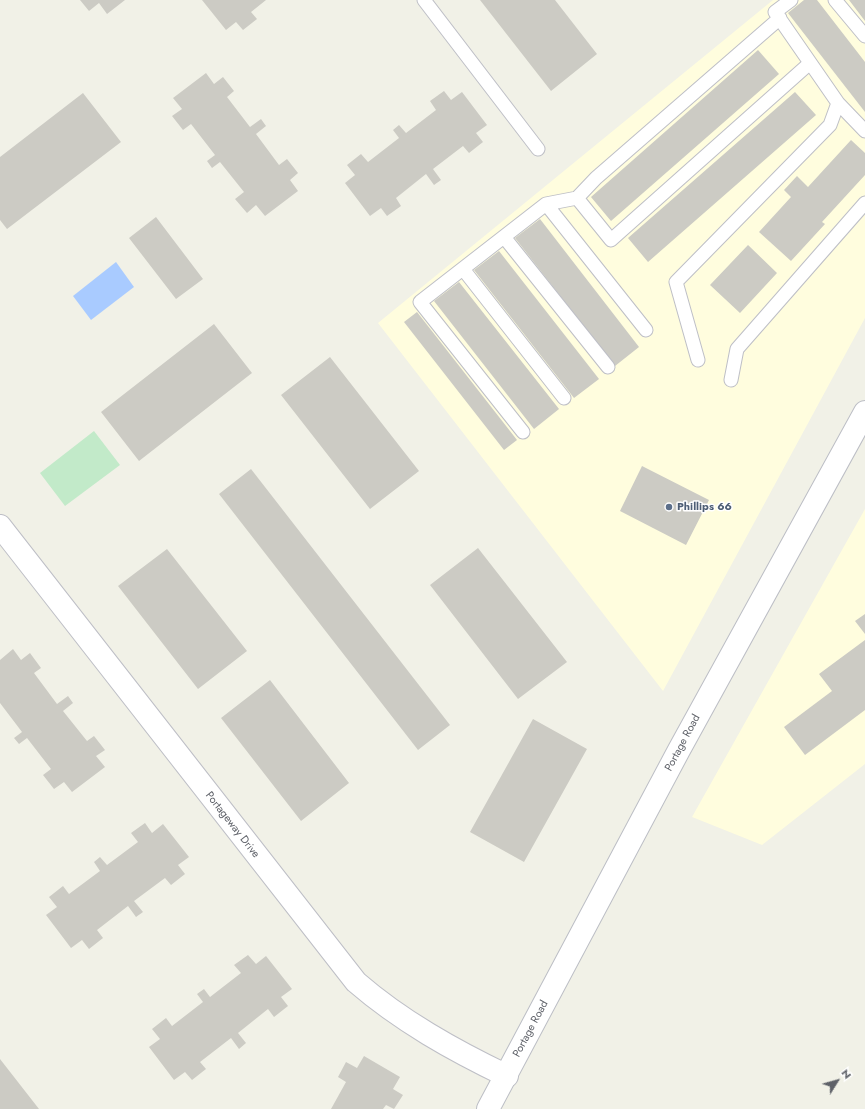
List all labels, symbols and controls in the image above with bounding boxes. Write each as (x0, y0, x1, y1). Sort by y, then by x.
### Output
place label: Phillips 66 (677, 500, 732, 514)
marker: Phillips 66 (664, 502, 674, 512)
street label: Portage Road (663, 712, 703, 774)
street label: Portageway Drive (202, 789, 262, 861)
street label: Portage Road (511, 998, 551, 1060)
north arrow (817, 1061, 857, 1101)
text: N (838, 1065, 856, 1082)

